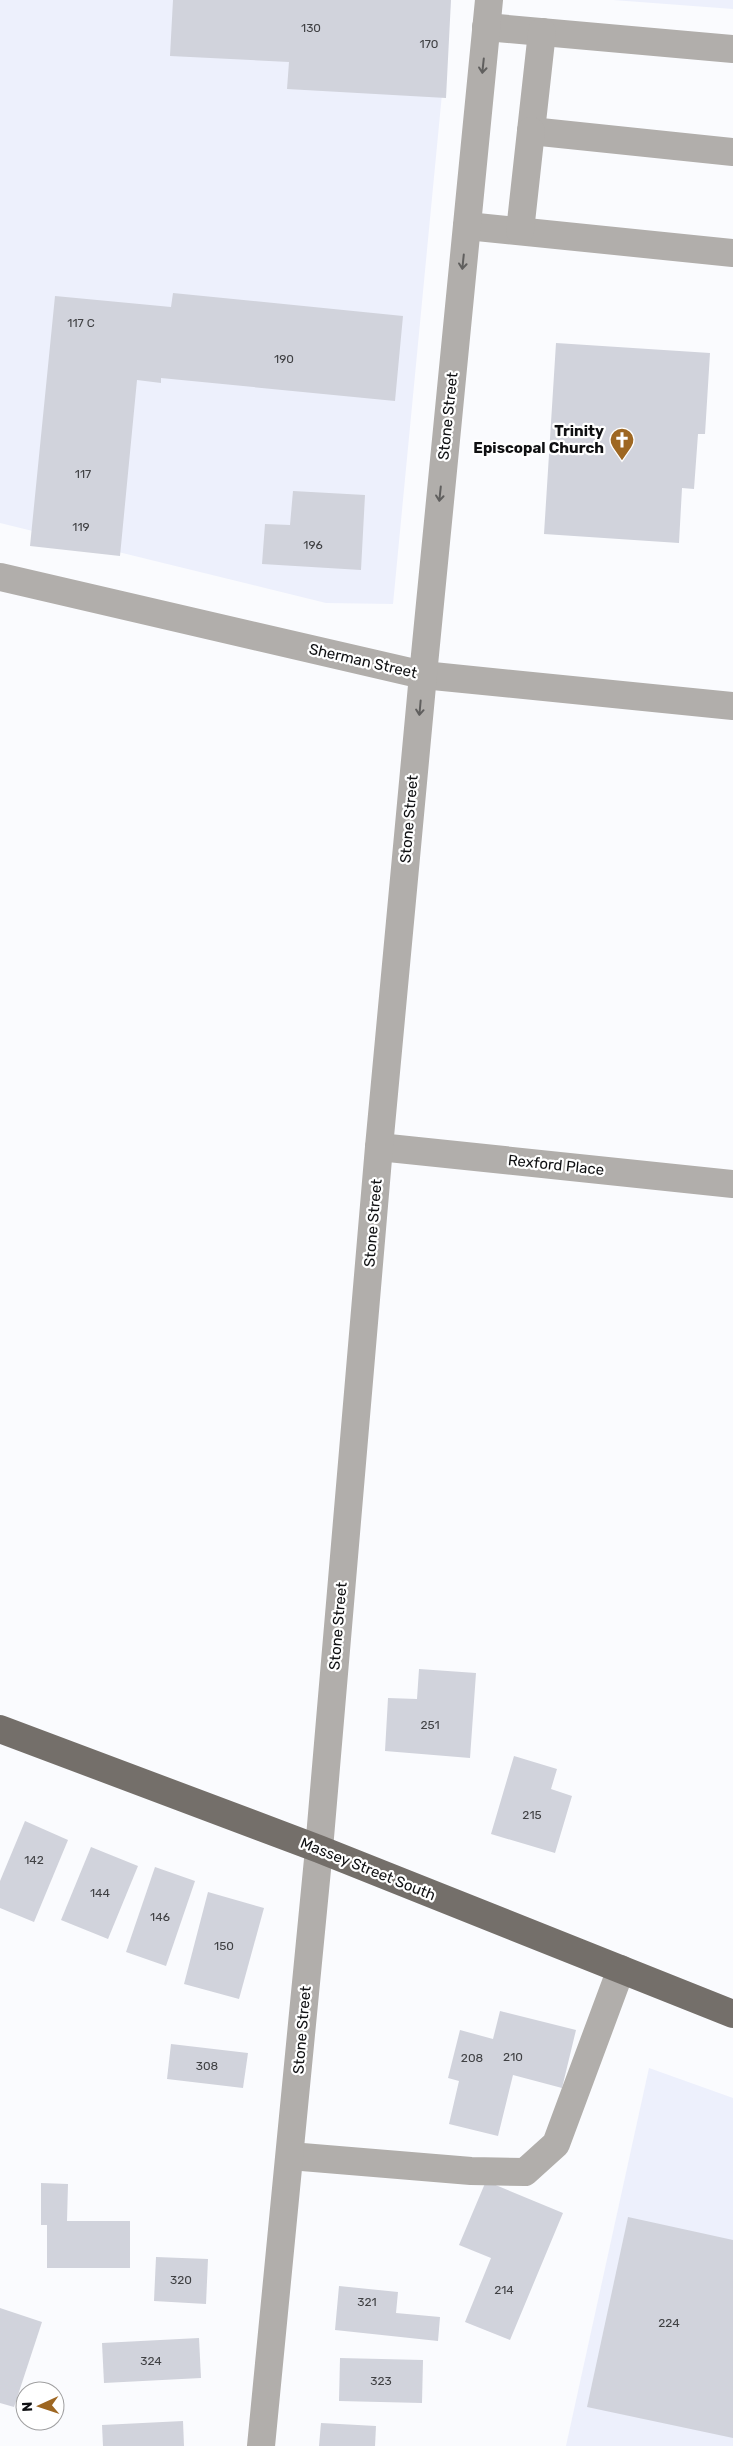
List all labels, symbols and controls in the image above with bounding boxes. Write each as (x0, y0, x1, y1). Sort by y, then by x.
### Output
house number: 130 (301, 21, 321, 35)
house number: 170 (420, 37, 438, 51)
one-way arrow (478, 58, 487, 74)
one-way arrow (458, 254, 468, 270)
house number: 117 C (67, 316, 95, 330)
house number: 190 (274, 352, 294, 366)
street label: Stone Street (434, 371, 462, 461)
place label: Trinity Episcopal Church (473, 422, 604, 457)
church icon: Trinity Episcopal Church (609, 427, 635, 461)
house number: 117 (75, 467, 91, 481)
one-way arrow (436, 486, 445, 502)
house number: 119 (72, 520, 90, 534)
house number: 196 (303, 538, 323, 552)
street label: Sherman Street (307, 640, 419, 682)
one-way arrow (415, 700, 425, 716)
street label: Stone Street (396, 774, 422, 864)
street label: Rexford Place (507, 1151, 605, 1179)
street label: Stone Street (360, 1178, 386, 1268)
street label: Stone Street (325, 1581, 351, 1671)
house number: 251 (420, 1718, 440, 1732)
house number: 215 (522, 1808, 542, 1822)
street label: Massey Street South (298, 1834, 438, 1904)
house number: 142 (24, 1853, 44, 1867)
house number: 144 (90, 1886, 111, 1900)
house number: 146 (150, 1910, 170, 1924)
house number: 150 (214, 1939, 234, 1953)
street label: Stone Street (289, 1985, 315, 2075)
house number: 210 (503, 2050, 523, 2064)
house number: 208 (461, 2051, 483, 2065)
house number: 308 (196, 2059, 218, 2073)
house number: 320 (170, 2273, 192, 2287)
house number: 214 (494, 2283, 514, 2297)
house number: 321 (357, 2295, 377, 2309)
house number: 224 (658, 2316, 680, 2330)
house number: 324 (140, 2354, 162, 2368)
house number: 323 (370, 2374, 392, 2388)
north arrow (15, 2381, 65, 2431)
text: N (19, 2401, 36, 2412)

